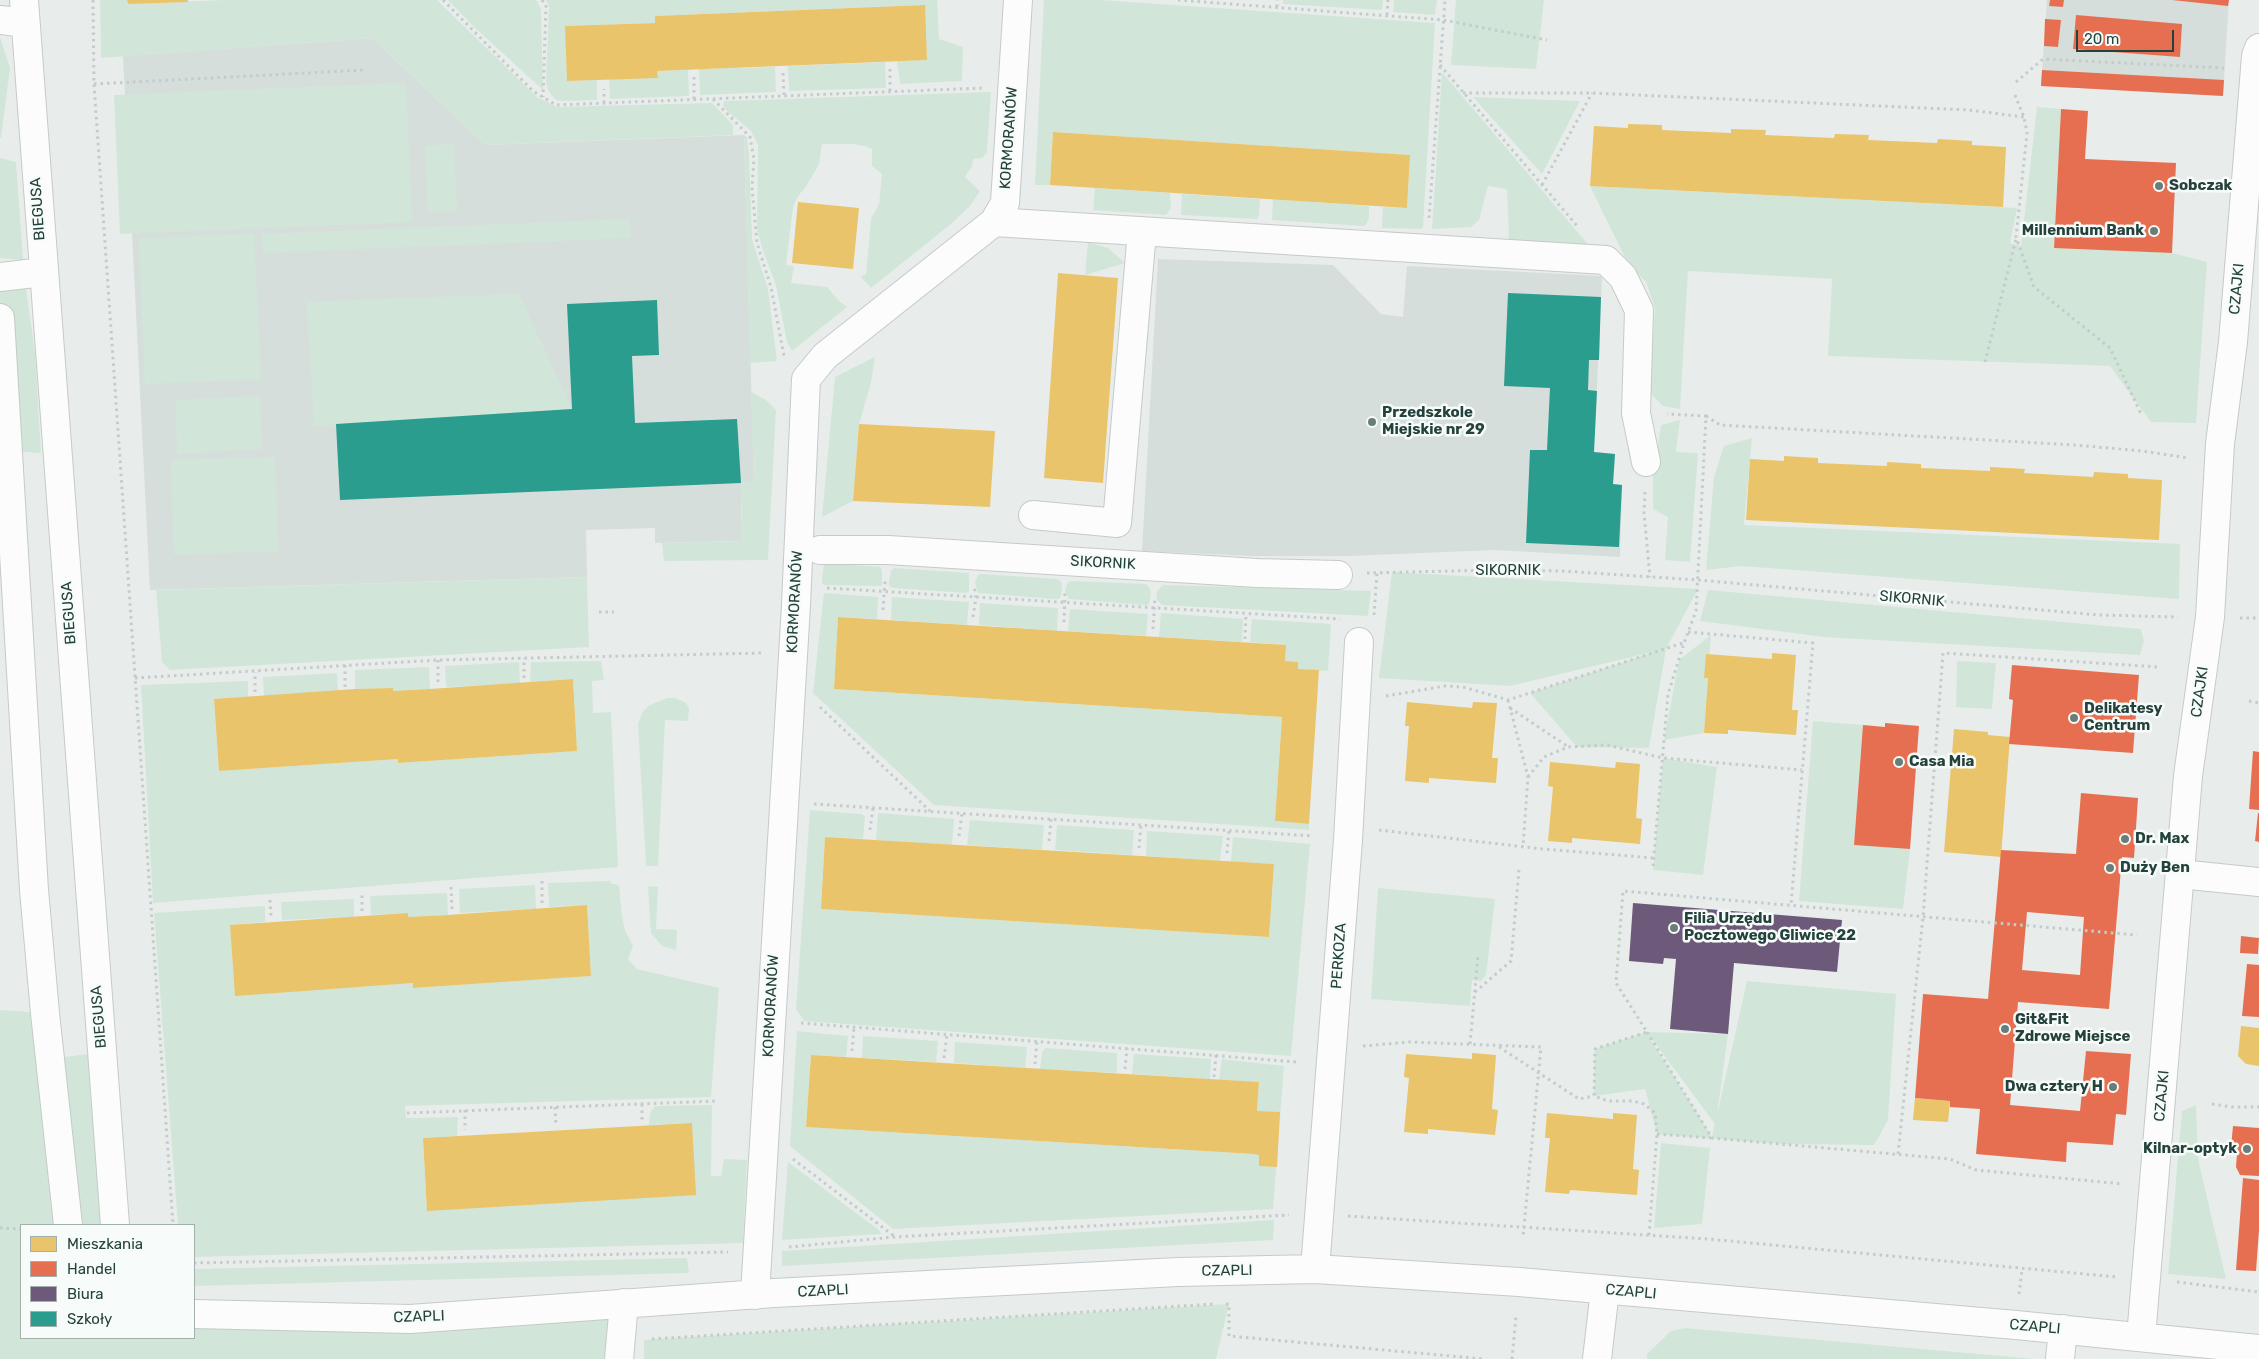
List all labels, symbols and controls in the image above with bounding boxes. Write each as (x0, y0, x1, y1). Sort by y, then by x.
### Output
scale bar (2079, 20, 2176, 52)
text: 20 m (2084, 30, 2119, 48)
street label: KORMORANÓW (996, 86, 1022, 190)
street label: BIEGUSA (27, 177, 49, 241)
place label: Sobczak (2169, 177, 2232, 195)
marker: Sobczak (2153, 180, 2165, 192)
place label: Millennium Bank (2022, 222, 2144, 240)
marker: Millennium Bank (2148, 225, 2160, 237)
street label: CZAJKI (2226, 263, 2248, 315)
place label: Przedszkole Miejskie nr 29 (1382, 404, 1485, 439)
marker: Przedszkole Miejskie nr 29 (1366, 416, 1378, 428)
street label: KORMORANÓW (783, 550, 807, 654)
street label: SIKORNIK (1070, 552, 1136, 574)
street label: SIKORNIK (1475, 562, 1541, 580)
street label: BIEGUSA (58, 581, 80, 645)
street label: SIKORNIK (1879, 587, 1945, 611)
street label: CZAJKI (2188, 665, 2212, 719)
place label: Delikatesy Centrum (2084, 700, 2162, 735)
marker: Delikatesy Centrum (2068, 712, 2080, 724)
place label: Casa Mia (1909, 753, 1974, 771)
marker: Casa Mia (1893, 756, 1905, 768)
place label: Dr. Max (2135, 830, 2189, 848)
marker: Dr. Max (2119, 833, 2131, 845)
place label: Duży Ben (2120, 859, 2190, 877)
marker: Duży Ben (2104, 862, 2116, 874)
place label: Filia Urzędu Pocztowego Gliwice 22 (1684, 910, 1856, 945)
street label: PERKOZA (1328, 922, 1350, 990)
marker: Filia Urzędu Pocztowego Gliwice 22 (1668, 922, 1680, 934)
street label: KORMORANÓW (759, 954, 783, 1058)
street label: BIEGUSA (87, 985, 111, 1049)
place label: Git&Fit Zdrowe Miejsce (2015, 1011, 2130, 1046)
marker: Git&Fit Zdrowe Miejsce (1999, 1023, 2011, 1035)
street label: CZAJKI (2151, 1070, 2173, 1122)
place label: Dwa cztery H (2005, 1078, 2103, 1096)
marker: Dwa cztery H (2107, 1081, 2119, 1093)
place label: Kilnar-optyk (2143, 1140, 2237, 1158)
marker: Kilnar-optyk (2241, 1143, 2253, 1155)
legend (20, 1224, 195, 1339)
text: Mieszkania (67, 1235, 143, 1253)
text: Handel (67, 1260, 116, 1278)
street label: CZAPLI (1201, 1262, 1253, 1280)
street label: CZAPLI (797, 1281, 849, 1301)
street label: CZAPLI (1605, 1281, 1657, 1303)
text: Biura (67, 1285, 104, 1303)
street label: CZAPLI (393, 1307, 445, 1327)
text: Szkoły (67, 1310, 112, 1328)
street label: CZAPLI (2009, 1316, 2061, 1338)

